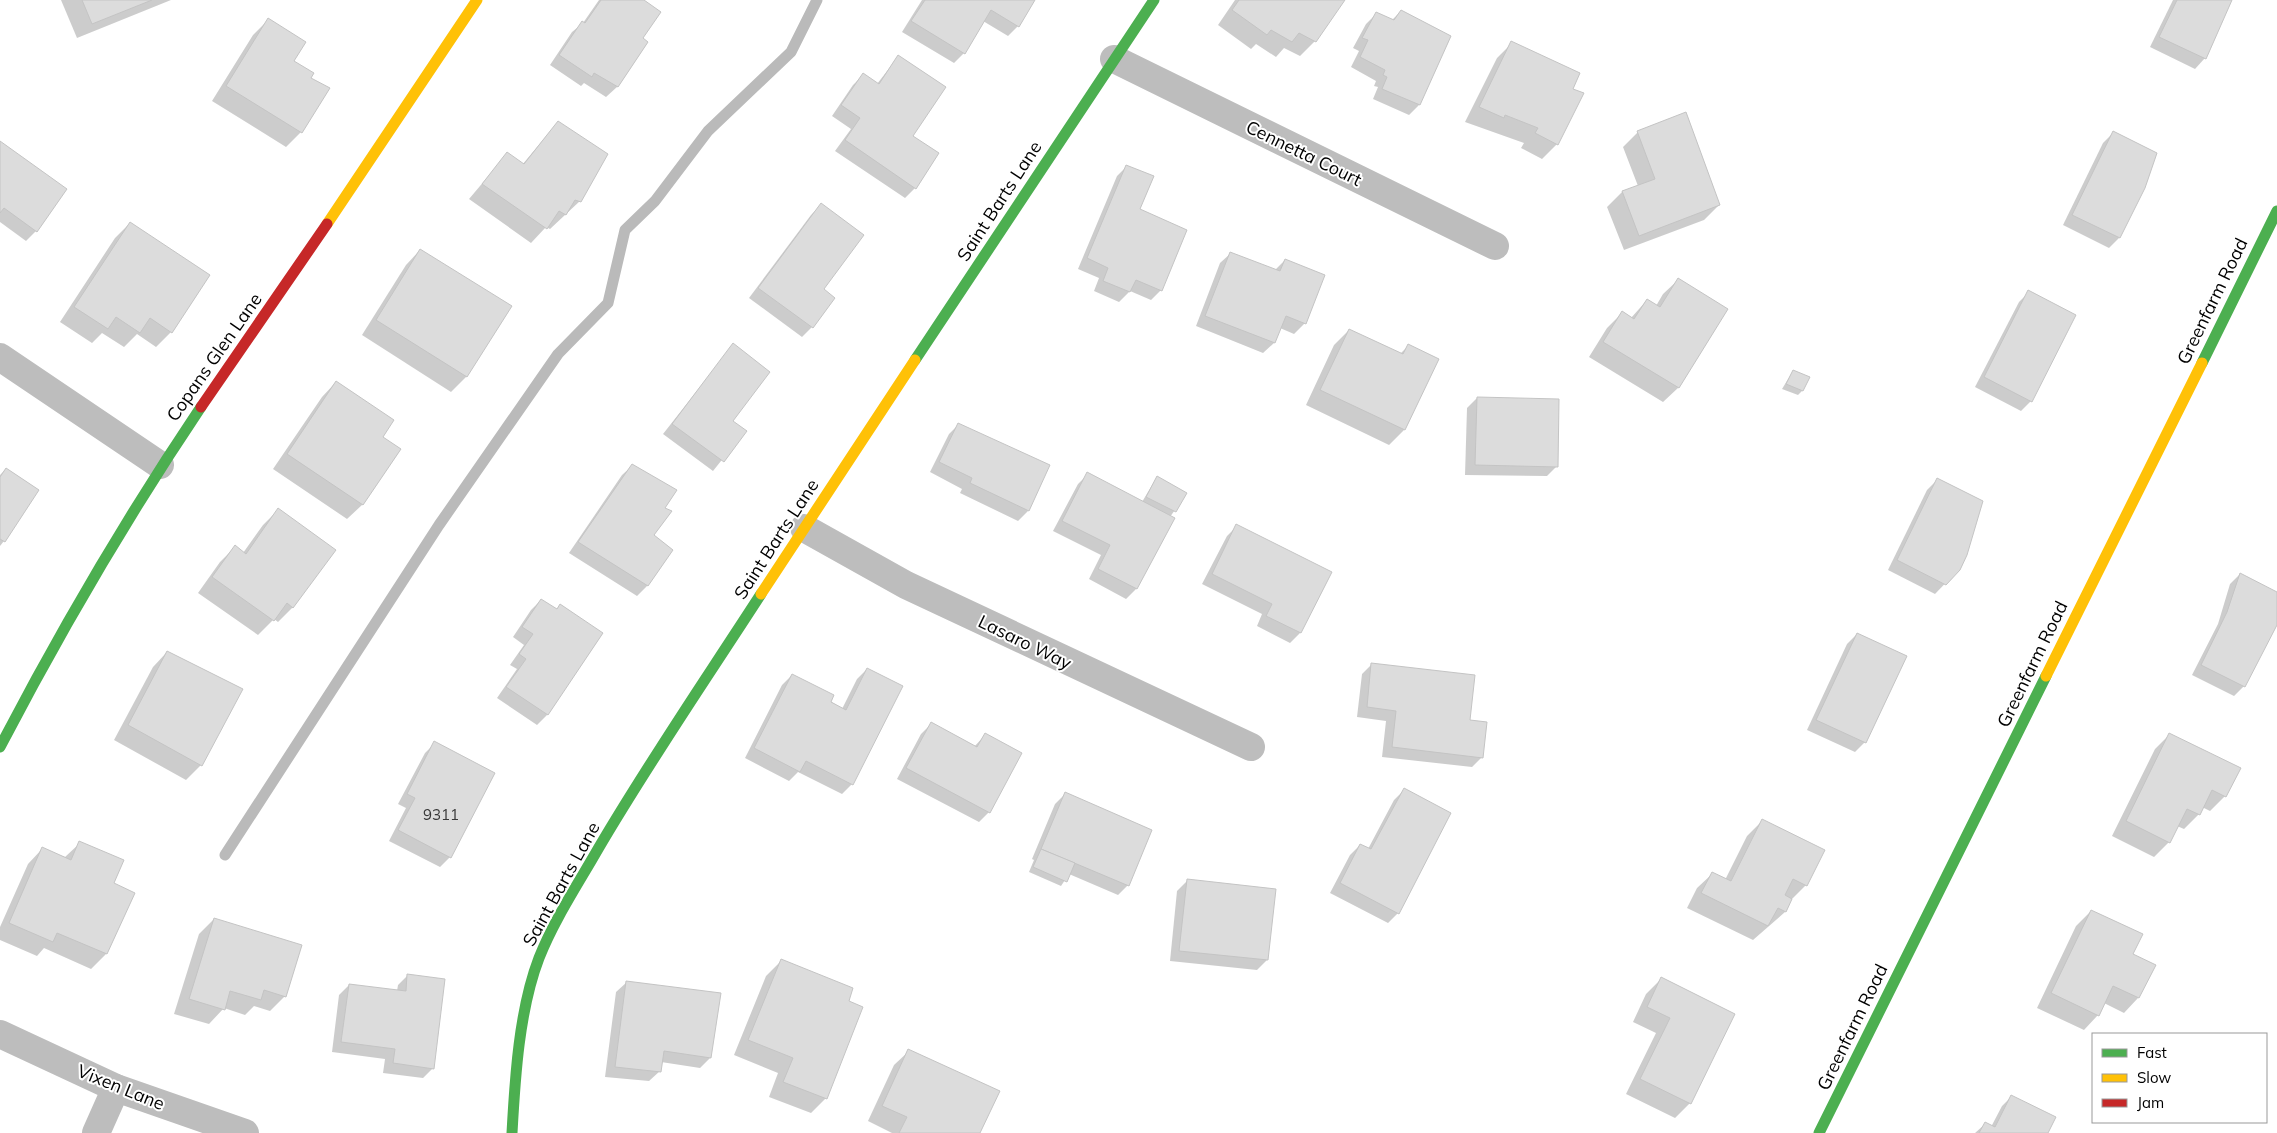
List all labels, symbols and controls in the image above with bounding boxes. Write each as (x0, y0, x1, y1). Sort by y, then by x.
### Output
street label: Cennetta Court (1242, 115, 1366, 191)
street label: Saint Barts Lane (952, 137, 1046, 265)
street label: Greenfarm Road (2171, 234, 2253, 368)
street label: Copans Glen Lane (161, 288, 267, 426)
street label: Saint Barts Lane (729, 475, 823, 603)
street label: Greenfarm Road (1991, 597, 2073, 731)
street label: Lasaro Way (975, 610, 1076, 675)
house number: 9311 (423, 805, 459, 824)
street label: Saint Barts Lane (517, 818, 605, 950)
street label: Greenfarm Road (1811, 960, 1893, 1094)
legend (2092, 1033, 2267, 1123)
text: Fast (2137, 1043, 2167, 1062)
street label: Vixen Lane (74, 1059, 168, 1115)
text: Slow (2137, 1068, 2171, 1087)
text: Jam (2137, 1093, 2164, 1112)

